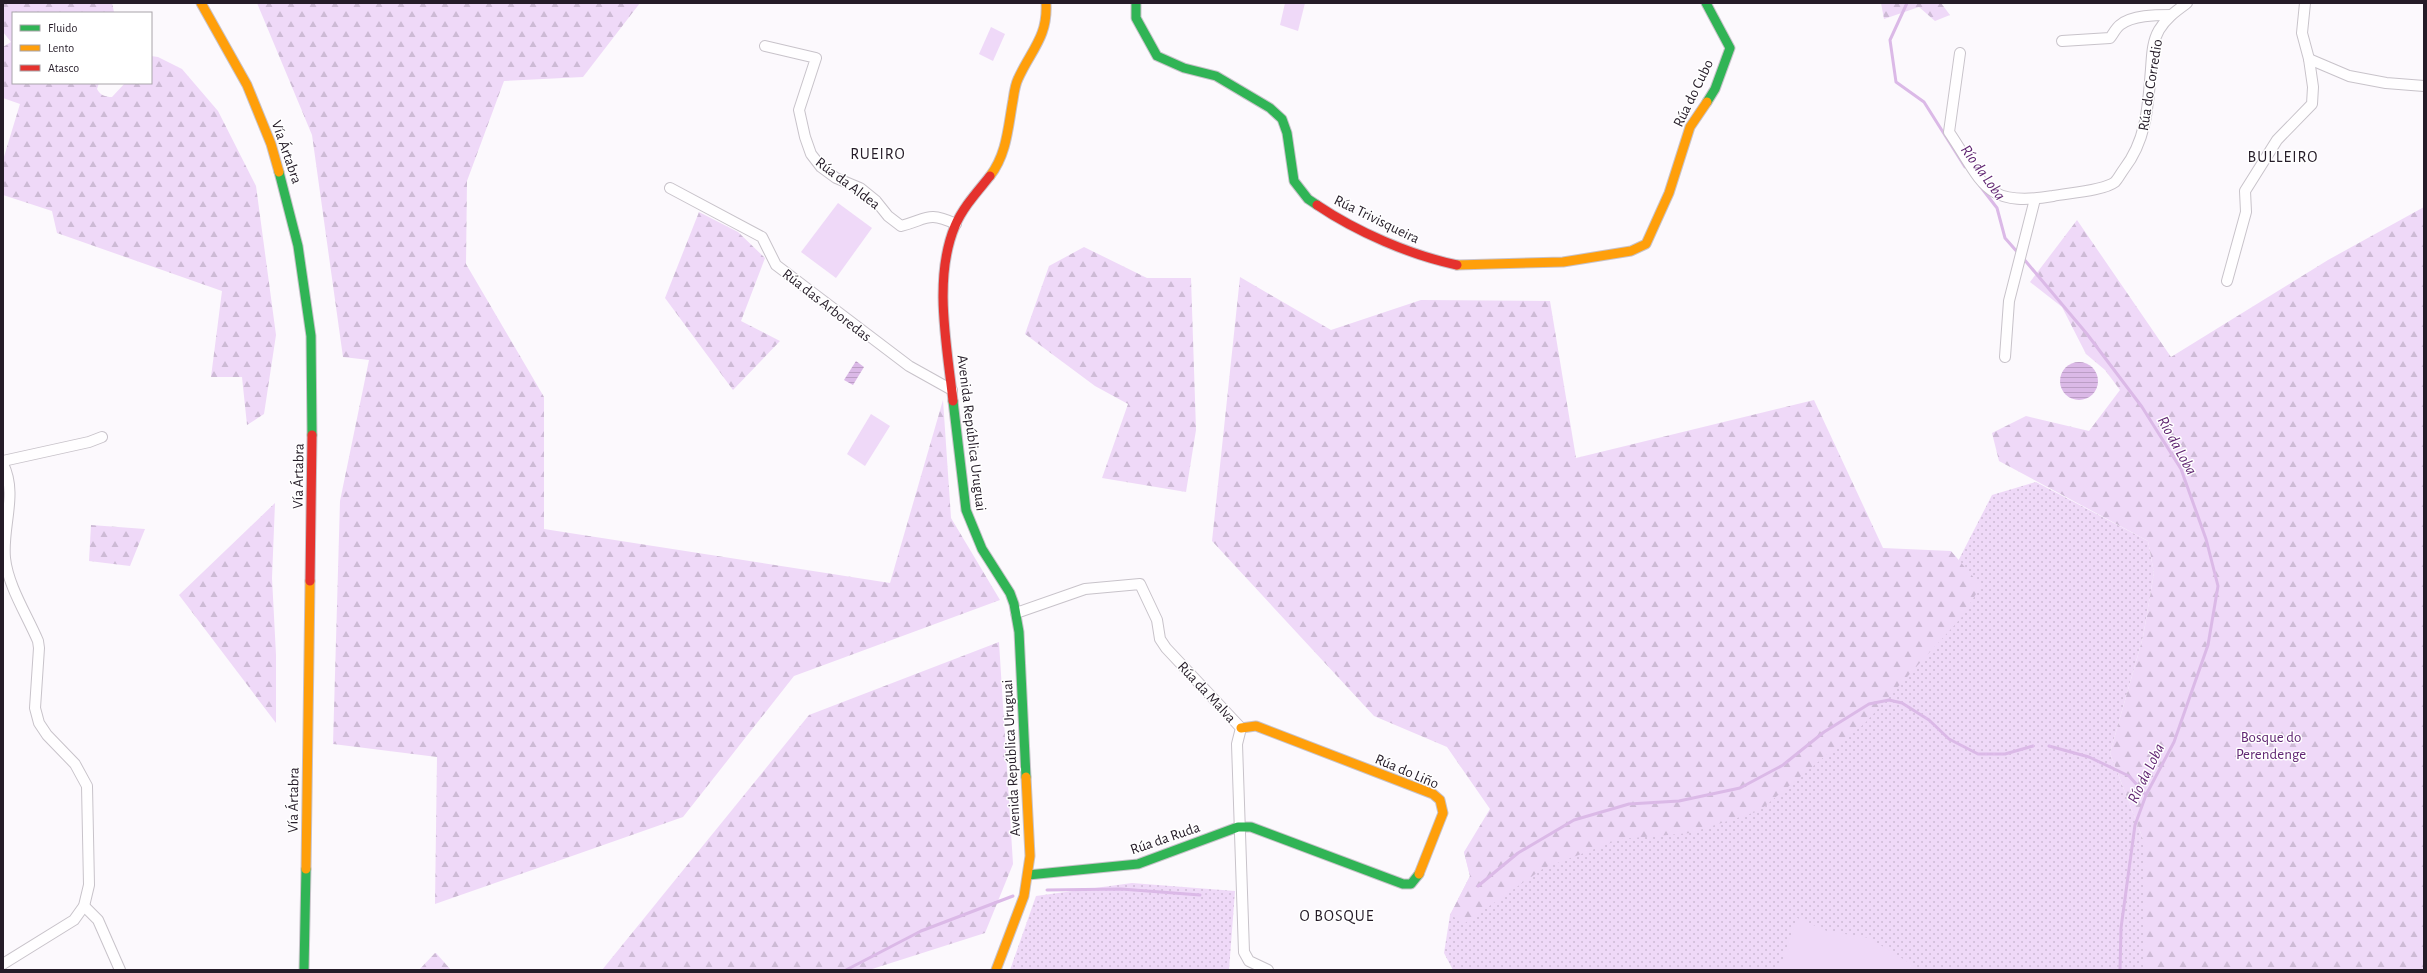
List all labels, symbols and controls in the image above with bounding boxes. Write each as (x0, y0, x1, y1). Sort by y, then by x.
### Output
legend (12, 12, 152, 84)
text: Fluido (48, 22, 77, 34)
street label: Rúa do Corredio (2136, 38, 2165, 132)
text: Lento (48, 42, 74, 54)
street label: Rúa do Cubo (1671, 57, 1716, 129)
text: Atasco (48, 62, 79, 74)
street label: Vía Ártabra (269, 118, 306, 186)
water label: Río da Loba (1958, 142, 2009, 203)
district label: RUEIRO (850, 146, 906, 162)
district label: BULLEIRO (2248, 149, 2318, 165)
street label: Rúa da Aldea (813, 154, 883, 212)
street label: Rúa Trivisqueira (1332, 192, 1422, 247)
street label: Rúa das Arboredas (779, 266, 874, 345)
street label: Avenida República Uruguai (954, 354, 989, 512)
water label: Río da Loba (2155, 414, 2200, 477)
street label: Vía Ártabra (288, 443, 307, 509)
street label: Rúa da Malva (1175, 659, 1239, 726)
street label: Avenida República Uruguai (1000, 679, 1023, 837)
park label: Bosque do Perendenge (2236, 730, 2306, 762)
water label: Río da Loba (2125, 741, 2167, 806)
street label: Rúa do Liño (1373, 751, 1441, 792)
street label: Vía Ártabra (283, 767, 302, 833)
street label: Rúa da Ruda (1128, 820, 1202, 857)
district label: O BOSQUE (1299, 908, 1375, 925)

